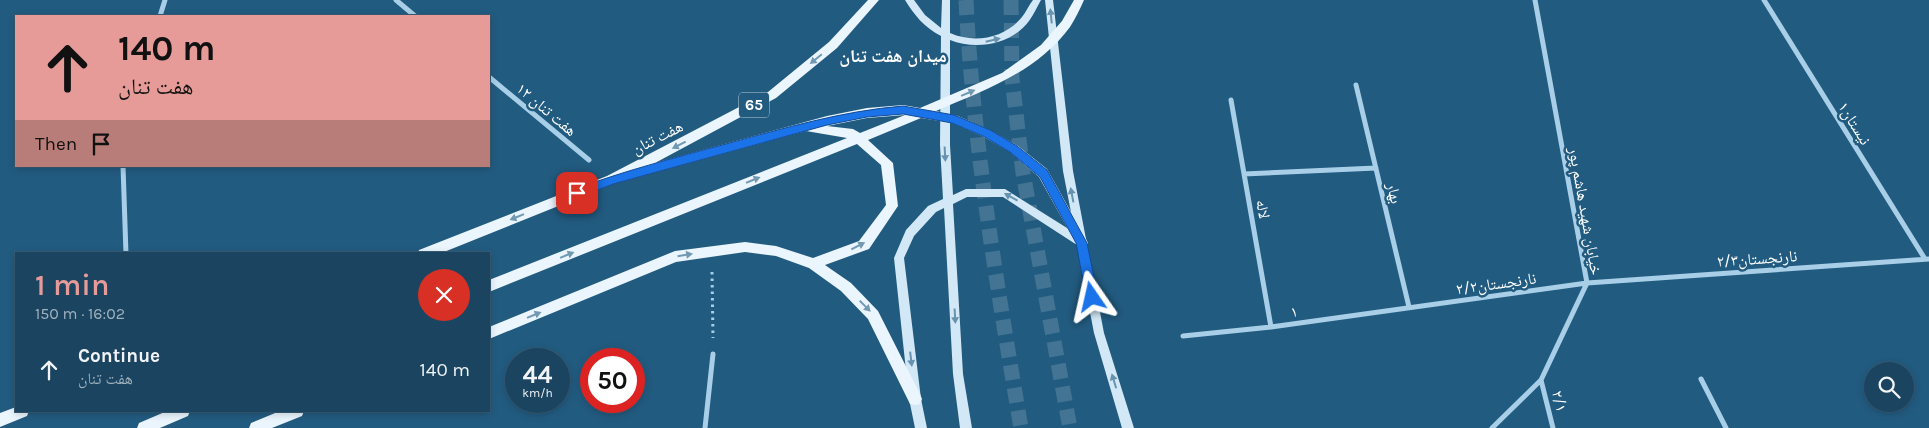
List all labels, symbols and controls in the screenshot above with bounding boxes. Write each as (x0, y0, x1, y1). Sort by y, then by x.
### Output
one-way arrow (1047, 8, 1055, 24)
text: 140 m (118, 28, 216, 69)
icon: ahead (35, 35, 100, 100)
one-way arrow (986, 36, 1001, 44)
district label: میدان هفت تنان (839, 45, 947, 67)
one-way arrow (809, 54, 822, 65)
text: هفت تنان (118, 74, 193, 100)
street label: هفت تنان ۱۲ (512, 79, 581, 141)
one-way arrow (961, 89, 976, 97)
road number: 65 (739, 92, 769, 118)
street label: ۱نیستان (1833, 98, 1875, 149)
street label: هفت تنان (629, 117, 686, 159)
icon: arrive (87, 130, 115, 158)
text: Then (35, 133, 77, 155)
one-way arrow (671, 141, 686, 149)
street label: خیابان شهید هاشم پور (1564, 145, 1606, 277)
one-way arrow (942, 146, 950, 162)
pin (556, 172, 598, 214)
one-way arrow (746, 176, 761, 184)
icon: arrive (563, 179, 591, 207)
street label: بهار (1383, 180, 1406, 205)
one-way arrow (1068, 186, 1076, 202)
one-way arrow (1005, 193, 1018, 202)
street label: لاله ‍ (1252, 198, 1275, 224)
one-way arrow (509, 213, 524, 221)
one-way arrow (851, 242, 866, 250)
street label: ۲/۳نارنجستان (1716, 246, 1798, 272)
one-way arrow (559, 250, 574, 258)
one-way arrow (677, 251, 693, 259)
text: 1 min (35, 267, 109, 303)
street label: ۲/۲نارنجستان (1455, 268, 1538, 300)
button: close (418, 269, 470, 321)
position arrow (1065, 270, 1117, 322)
one-way arrow (858, 300, 870, 312)
street label: ۱ (1289, 302, 1299, 321)
text: 150 m · 16:02 (35, 304, 125, 323)
one-way arrow (951, 308, 959, 324)
one-way arrow (527, 310, 541, 318)
text: Continue (78, 345, 160, 367)
speed limit sign: 50 (580, 348, 645, 413)
one-way arrow (907, 351, 915, 367)
icon: ahead (35, 356, 63, 384)
text: 140 m (420, 359, 470, 381)
text: 44 (523, 360, 552, 389)
map controls (1864, 362, 1914, 412)
button: search (1864, 362, 1914, 412)
text: هفت تنان (78, 369, 133, 388)
one-way arrow (1110, 374, 1118, 389)
text: km/h (522, 386, 553, 400)
street label: ۲/۱ (1548, 389, 1571, 414)

